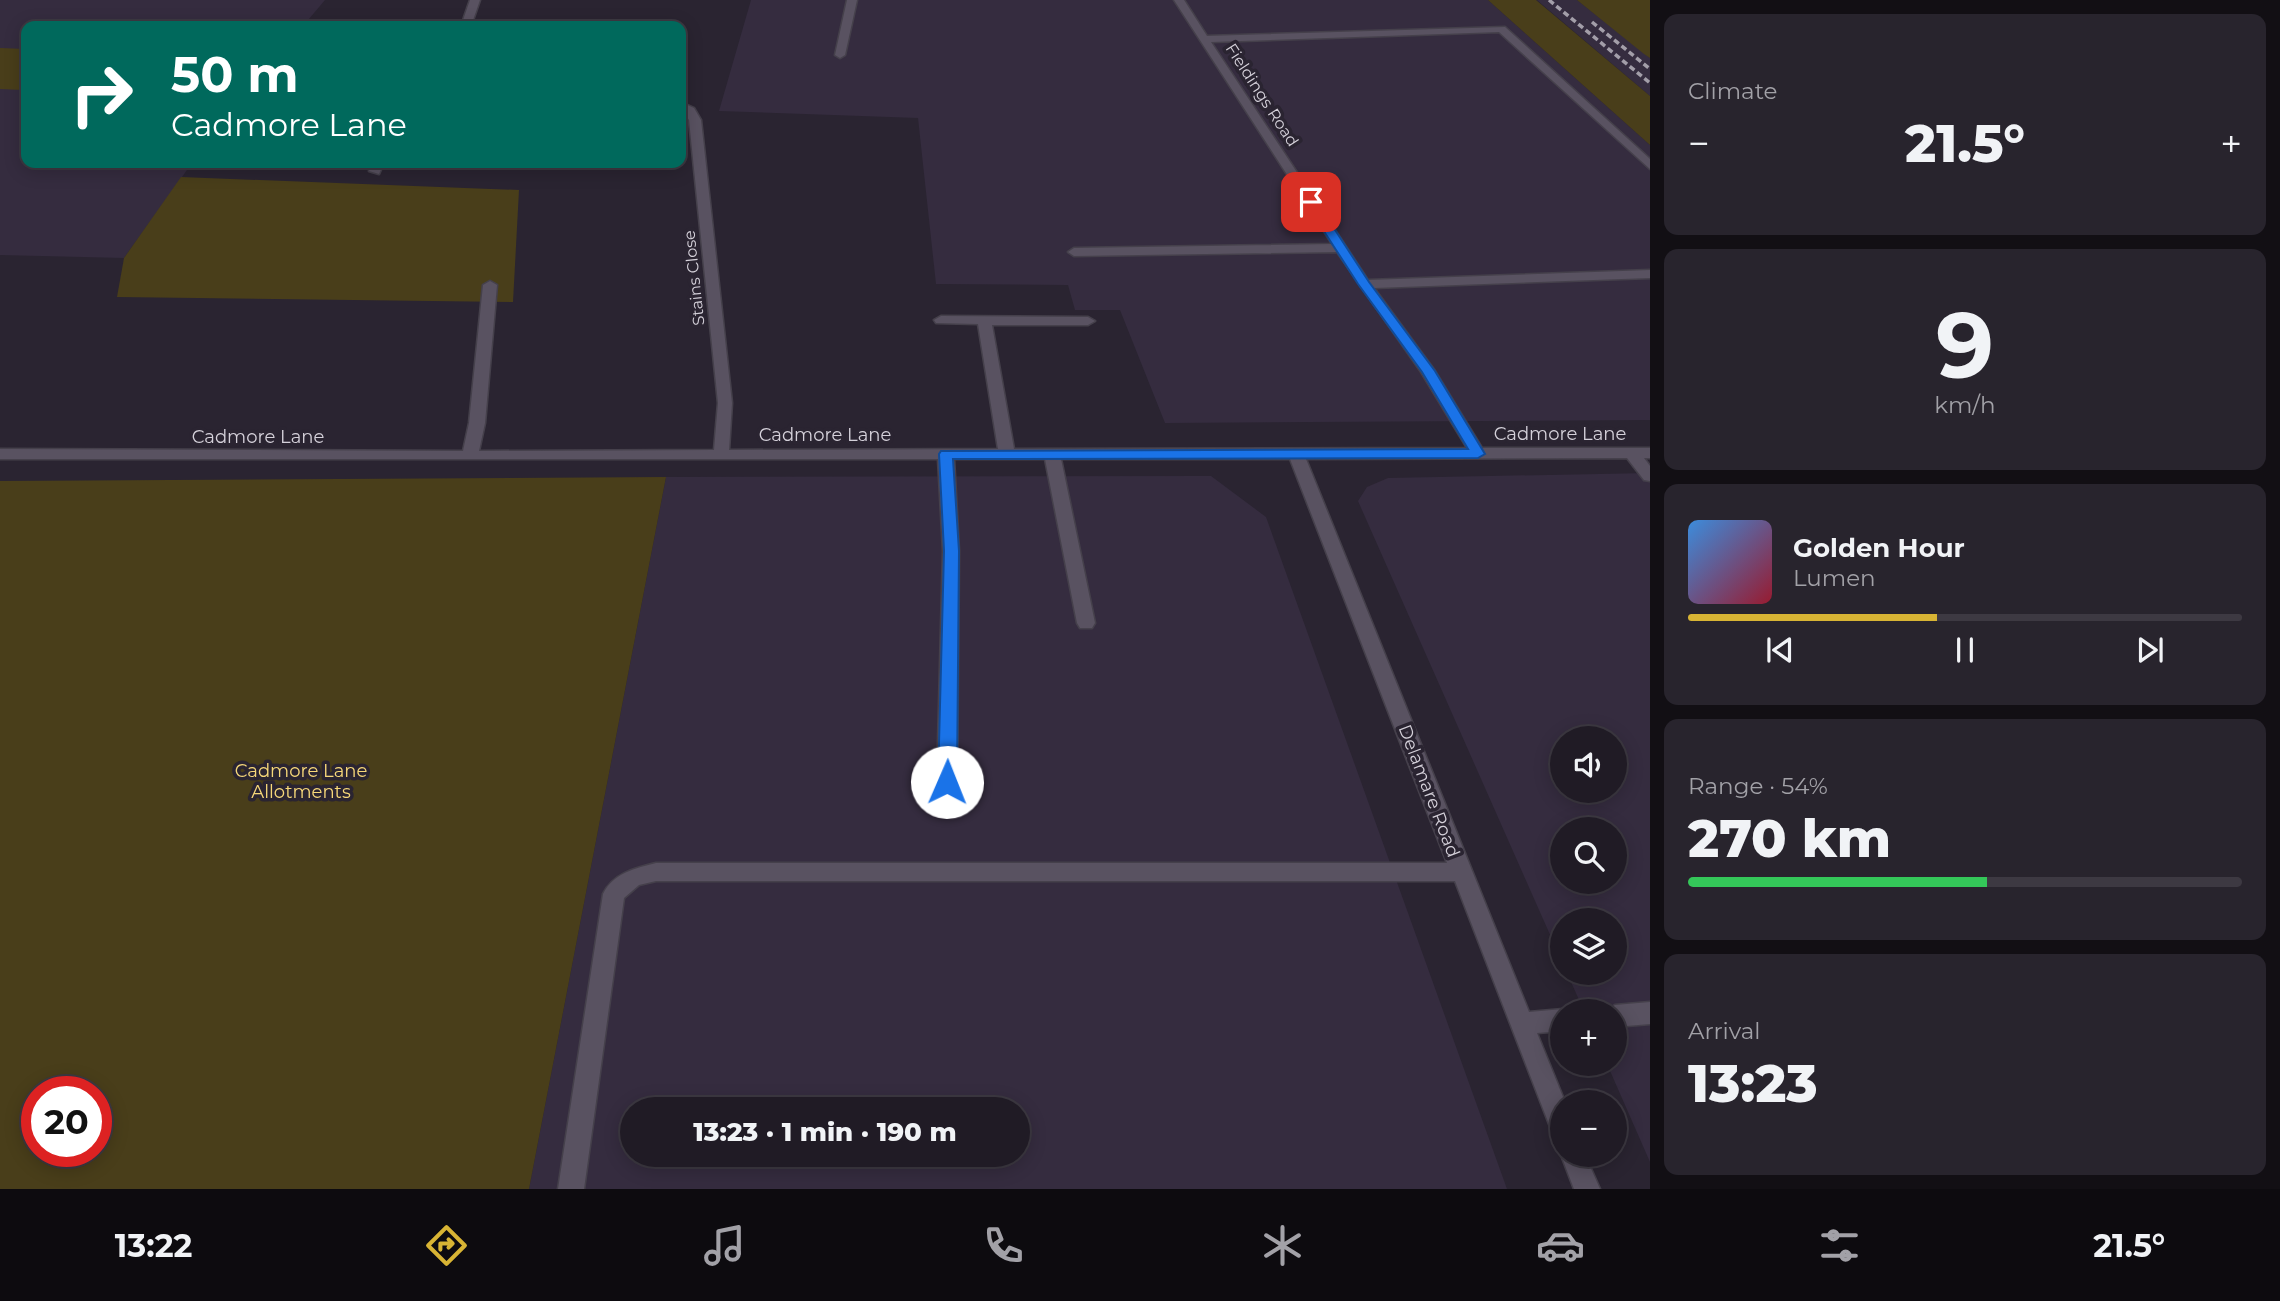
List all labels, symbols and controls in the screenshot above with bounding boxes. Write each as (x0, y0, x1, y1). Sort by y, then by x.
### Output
street label: Fieldings Road (1222, 40, 1302, 150)
text: 50 m (171, 45, 299, 104)
icon: right (56, 49, 147, 140)
text: Climate (1688, 77, 1777, 105)
text: Cadmore Lane (171, 105, 407, 144)
text: 21.5° (1905, 112, 2025, 175)
text: − (1688, 120, 1710, 167)
text: + (2220, 120, 2242, 167)
pin (1281, 172, 1341, 232)
icon: arrive (1292, 183, 1330, 221)
street label: Stains Close (680, 229, 708, 327)
text: 9 (1936, 290, 1994, 401)
text: km/h (1934, 391, 1996, 419)
street label: Cadmore Lane (1494, 423, 1626, 445)
street label: Cadmore Lane (759, 424, 891, 446)
street label: Cadmore Lane (192, 426, 324, 448)
text: Golden Hour (1793, 532, 1965, 564)
text: Lumen (1793, 564, 1876, 592)
icon: previous (1761, 631, 1799, 669)
icon: pause (1946, 631, 1984, 669)
icon: next (2131, 631, 2169, 669)
street label: Delamare Road (1394, 721, 1464, 861)
map controls (1550, 726, 1627, 1167)
button: sound (1550, 726, 1627, 803)
position arrow (910, 745, 984, 819)
park label: Cadmore Lane Allotments (235, 760, 367, 803)
text: Range · 54% (1688, 772, 1828, 800)
text: 270 km (1688, 807, 1891, 870)
button: search (1550, 817, 1627, 894)
button: layers (1550, 908, 1627, 985)
button: + (1550, 999, 1627, 1076)
text: Arrival (1688, 1017, 1761, 1045)
text: 13:23 (1688, 1052, 1818, 1115)
speed limit sign: 20 (21, 1076, 112, 1167)
button: − (1550, 1090, 1627, 1167)
text: 13:23 · 1 min · 190 m (693, 1116, 957, 1148)
icon: directions (422, 1221, 471, 1270)
icon: music (700, 1221, 749, 1270)
icon: phone (979, 1221, 1028, 1270)
icon: climate (1258, 1221, 1307, 1270)
icon: car (1536, 1221, 1585, 1270)
icon: filters (1815, 1221, 1864, 1270)
text: 13:22 (115, 1226, 192, 1265)
text: 21.5° (2093, 1226, 2165, 1265)

